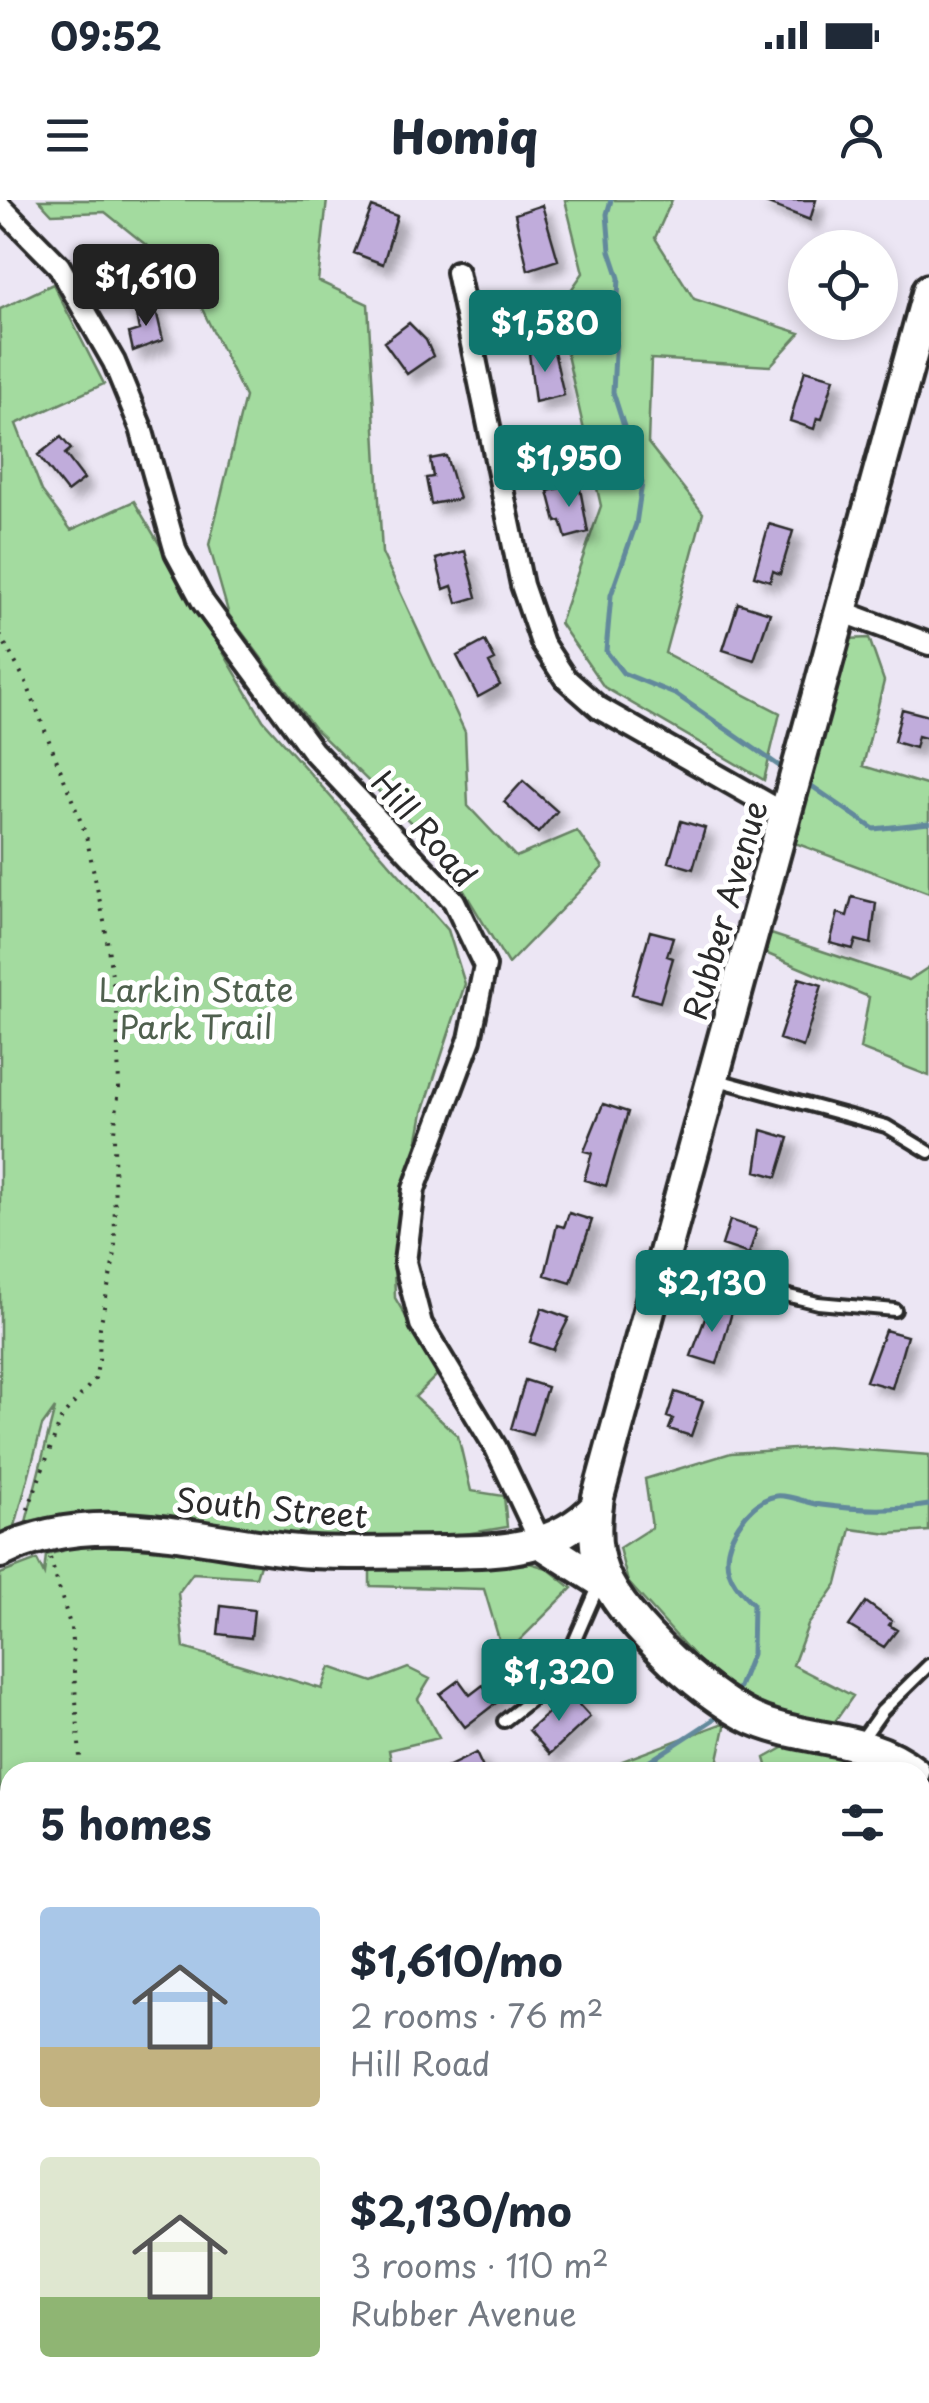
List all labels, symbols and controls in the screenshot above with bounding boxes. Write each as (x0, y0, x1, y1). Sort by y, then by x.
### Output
text: 09:52 (50, 7, 162, 64)
text: Homiq (391, 101, 538, 169)
icon: menu (40, 108, 95, 163)
icon: person (834, 108, 889, 163)
map controls (788, 230, 898, 340)
button: locate (788, 230, 898, 340)
pin: $1,610 (65, 244, 227, 329)
text: $1,610 (95, 252, 197, 300)
pin: $1,580 (464, 290, 626, 375)
text: $1,580 (491, 298, 599, 346)
pin: $1,950 (488, 425, 650, 510)
text: $1,950 (516, 433, 622, 481)
street label: Hill Road (361, 759, 489, 897)
street label: Rubber Avenue (670, 794, 778, 1026)
park label: Larkin State Park Trail (99, 965, 293, 1050)
pin: $2,130 (631, 1250, 793, 1335)
text: $2,130 (658, 1258, 766, 1306)
street label: South Street (174, 1475, 370, 1539)
pin: $1,320 (478, 1639, 640, 1724)
text: $1,320 (504, 1647, 614, 1695)
text: 5 homes (40, 1791, 212, 1854)
icon: filters (835, 1795, 890, 1850)
text: $1,610/mo (350, 1928, 563, 1991)
icon: home (120, 1947, 240, 2067)
text: 2 rooms · 76 m² (350, 1991, 604, 2039)
text: Hill Road (350, 2039, 490, 2087)
text: $2,130/mo (350, 2178, 572, 2241)
icon: home (120, 2197, 240, 2317)
text: 3 rooms · 110 m² (350, 2241, 609, 2289)
text: Rubber Avenue (350, 2289, 577, 2337)

